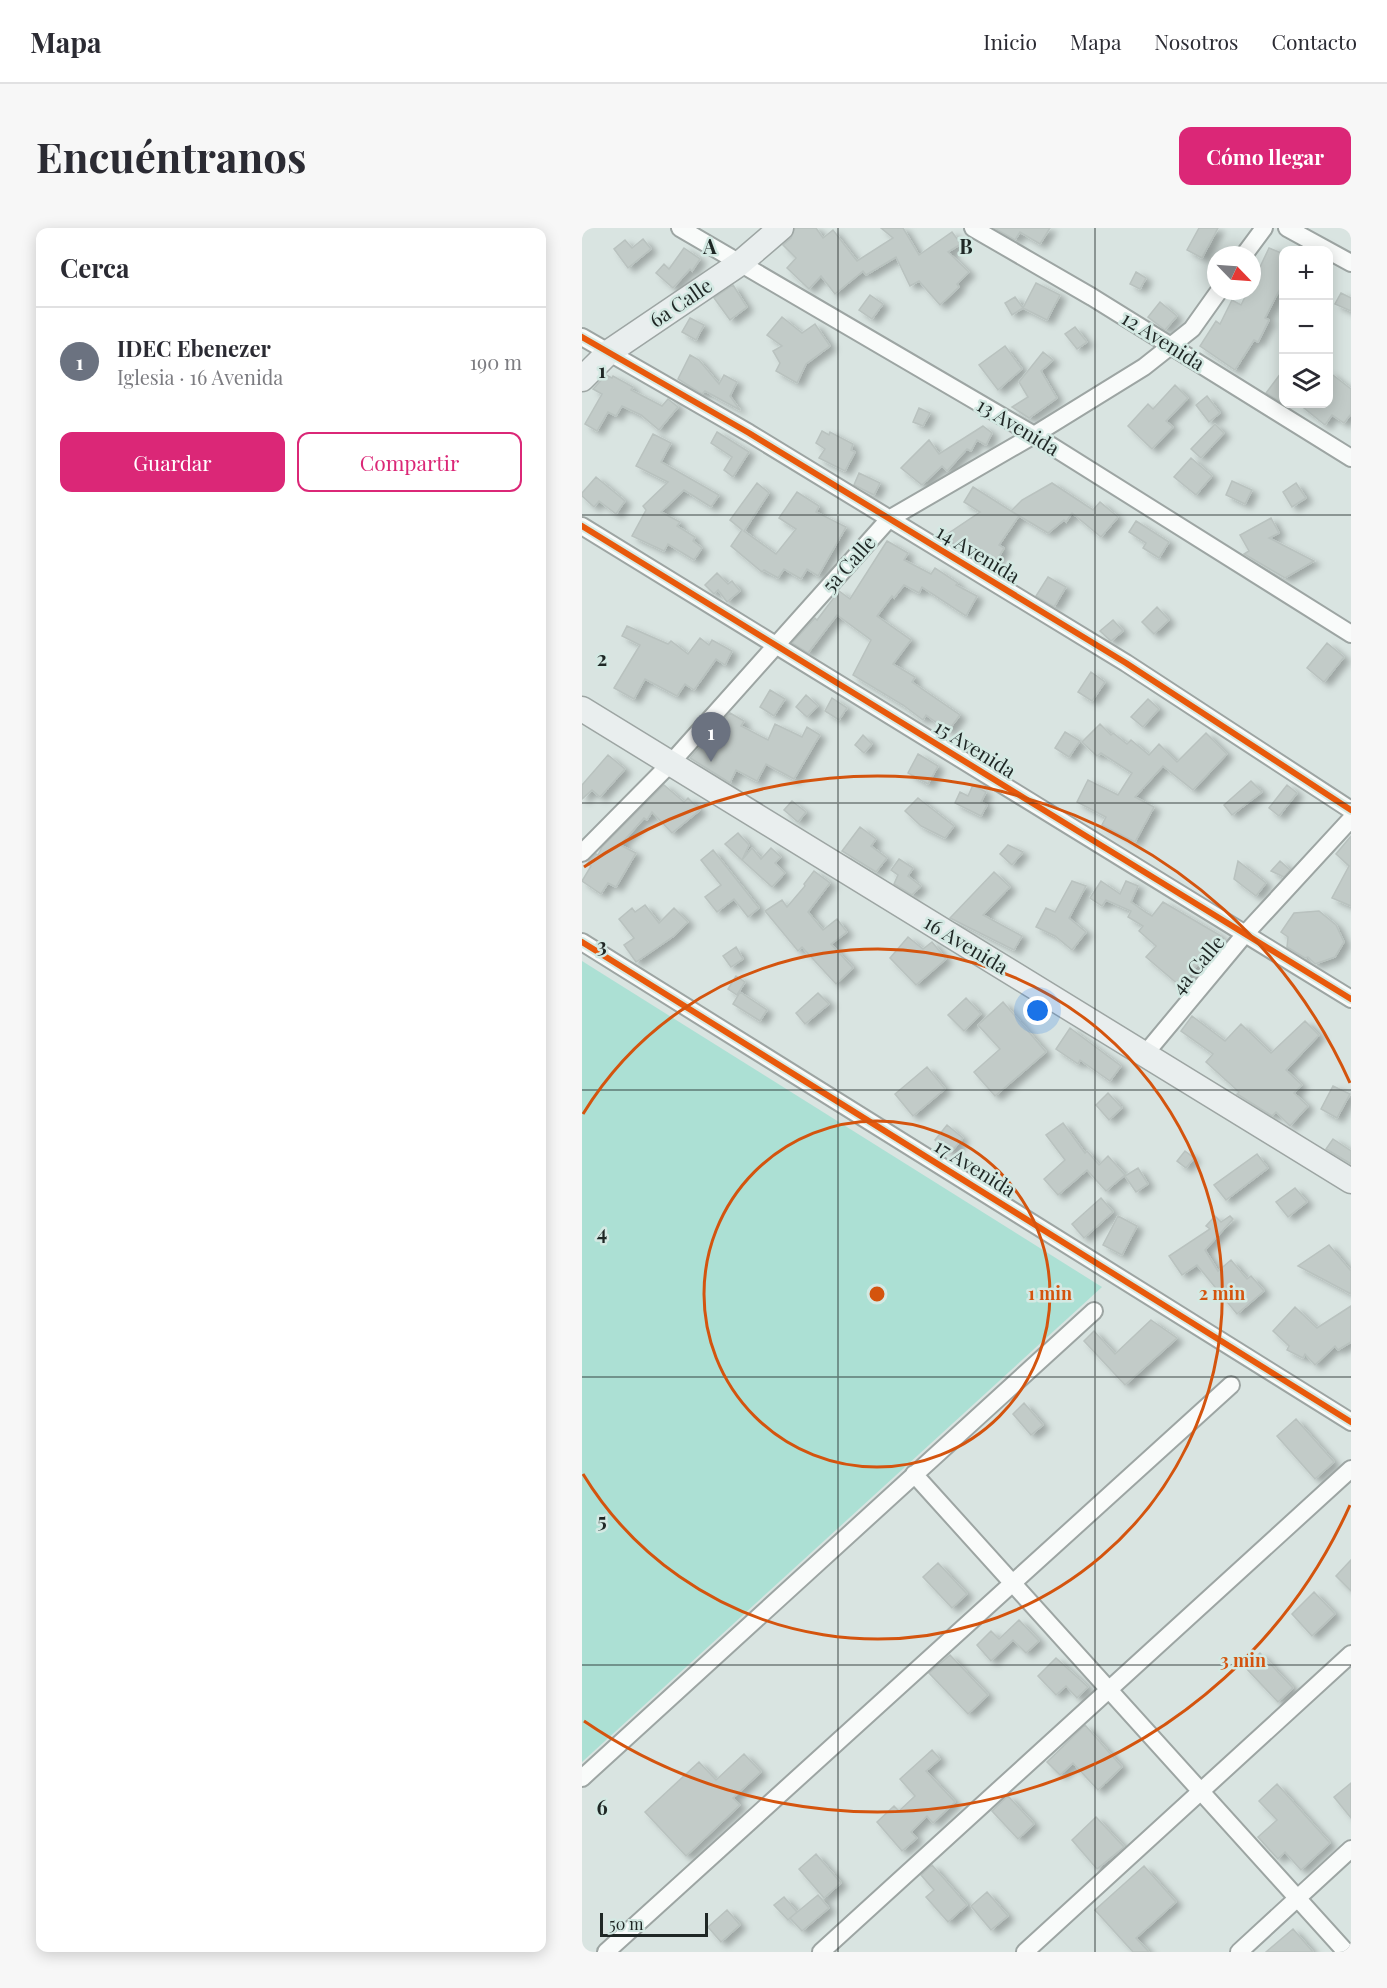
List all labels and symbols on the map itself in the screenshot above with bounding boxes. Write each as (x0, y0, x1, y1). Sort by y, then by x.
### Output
text: A (702, 232, 717, 259)
text: B (959, 232, 973, 259)
north arrow (1207, 246, 1261, 300)
street label: 6a Calle (644, 271, 717, 333)
street label: 12 Avenida (1117, 304, 1210, 376)
text: 1 (598, 356, 606, 383)
street label: 13 Avenida (972, 390, 1065, 461)
street label: 14 Avenida (932, 517, 1026, 588)
street label: 5a Calle (815, 529, 881, 597)
text: 2 (597, 644, 607, 671)
pin: 1 (692, 712, 730, 762)
street label: 15 Avenida (930, 712, 1022, 783)
street label: 16 Avenida (920, 908, 1014, 979)
street label: 4a Calle (1164, 929, 1230, 999)
text: 3 (597, 931, 607, 958)
your location (1023, 996, 1052, 1025)
street label: 17 Avenida (930, 1131, 1022, 1202)
text: 4 (597, 1218, 607, 1245)
text: 1 min (1028, 1281, 1072, 1305)
text: 2 min (1199, 1281, 1245, 1305)
centre of rings (867, 1284, 887, 1304)
text: 5 (597, 1506, 607, 1533)
text: 3 min (1220, 1648, 1266, 1672)
text: 6 (596, 1793, 608, 1820)
scale bar (600, 1910, 708, 1938)

